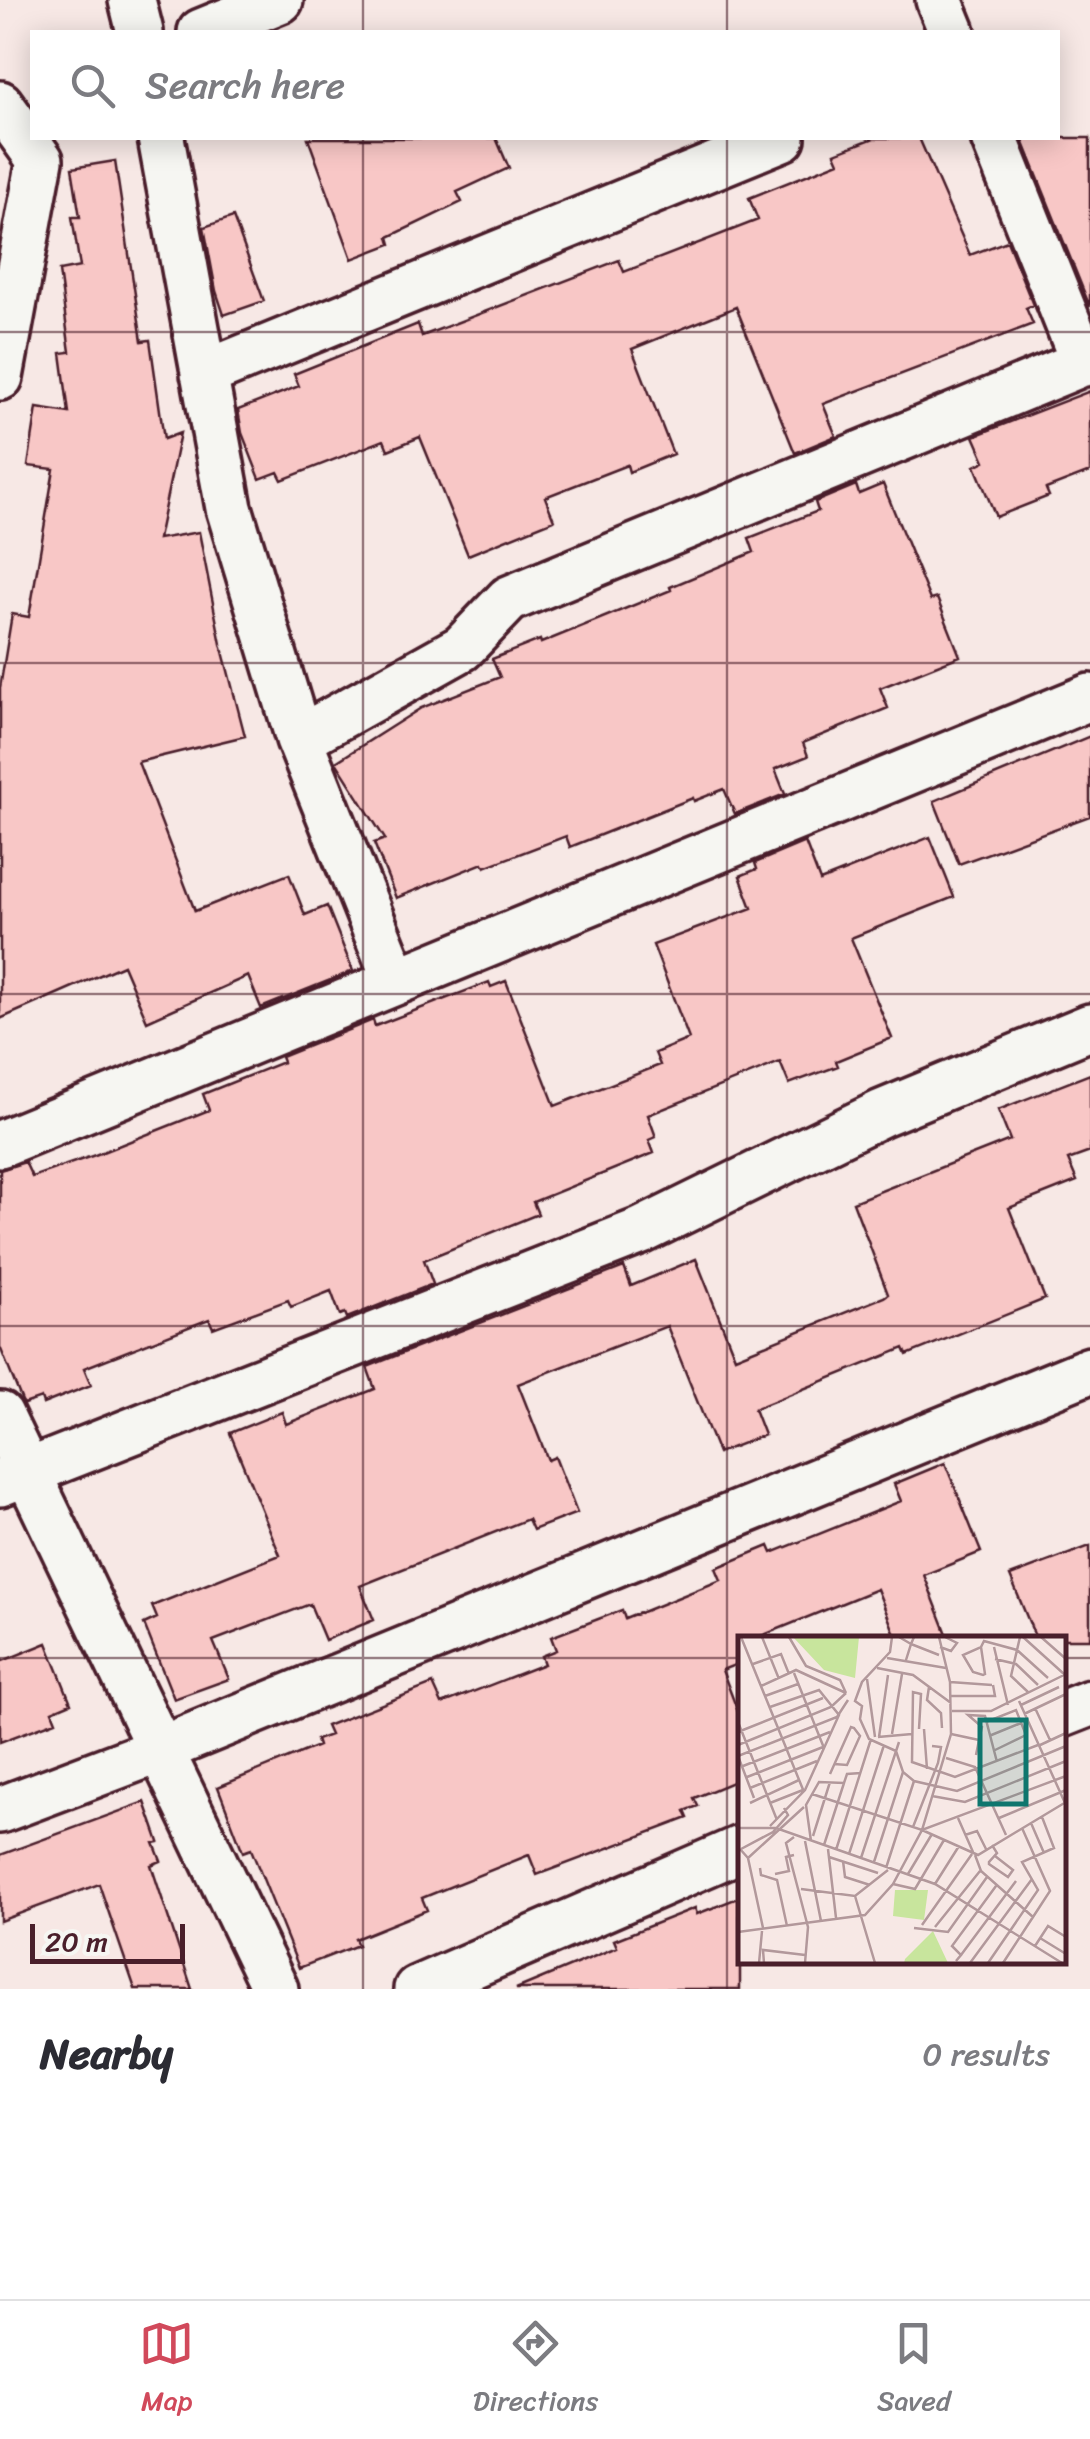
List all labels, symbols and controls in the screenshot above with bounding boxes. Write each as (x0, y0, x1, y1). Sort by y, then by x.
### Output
search box (30, 30, 1060, 140)
text: Search here (145, 52, 345, 119)
icon: search (65, 58, 120, 113)
inset map (738, 1636, 1065, 1964)
text: 20 m (45, 1917, 108, 1966)
scale bar (30, 1919, 185, 1964)
text: Nearby (40, 2017, 173, 2091)
text: 0 results (922, 2026, 1050, 2083)
tab: Map (139, 2316, 194, 2425)
tab: Directions (473, 2316, 598, 2425)
tab: Saved (877, 2316, 951, 2425)

